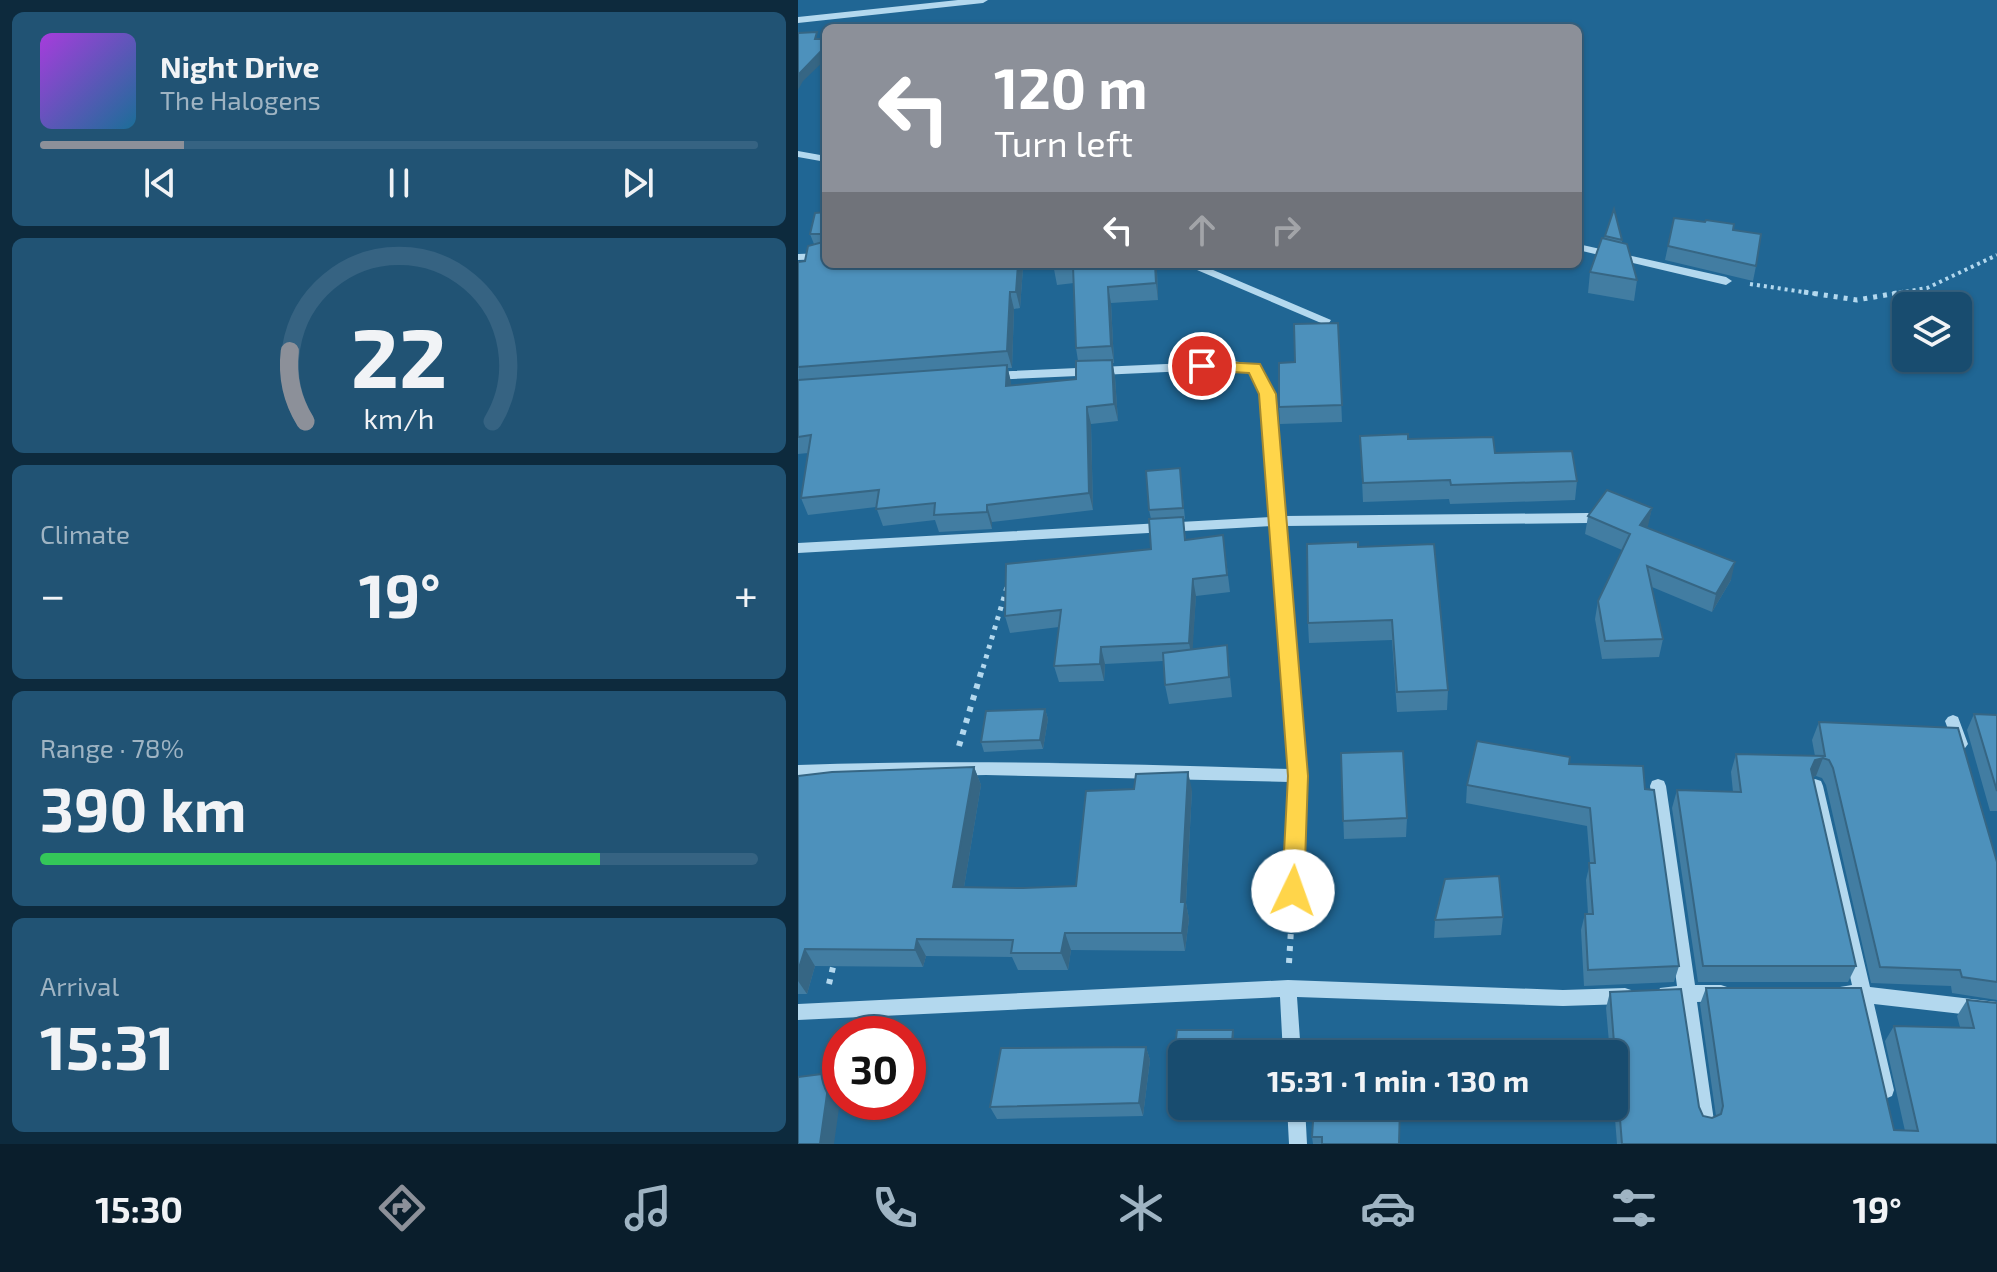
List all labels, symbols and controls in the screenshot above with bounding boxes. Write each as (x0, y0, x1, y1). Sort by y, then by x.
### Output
text: Night Drive (160, 48, 319, 84)
text: 120 m (994, 53, 1148, 120)
icon: left (862, 56, 966, 160)
text: The Halogens (160, 84, 321, 115)
text: Turn left (994, 121, 1133, 164)
icon: previous (138, 161, 182, 205)
icon: pause (377, 161, 421, 205)
icon: next (616, 161, 660, 205)
icon: left (1096, 208, 1140, 252)
icon: ahead (1180, 208, 1224, 252)
icon: right (1264, 208, 1308, 252)
map controls (1892, 292, 1972, 372)
button: layers (1892, 292, 1972, 372)
text: 22 (351, 304, 447, 404)
pin (1168, 332, 1236, 400)
icon: arrive (1180, 344, 1224, 388)
text: km/h (364, 400, 434, 435)
text: Climate (40, 518, 130, 549)
text: 19° (359, 558, 441, 630)
text: − (40, 567, 66, 620)
text: + (734, 567, 758, 620)
text: Range · 78% (40, 732, 184, 763)
text: 390 km (40, 772, 247, 844)
position arrow (1251, 849, 1335, 933)
text: Arrival (40, 970, 119, 1001)
text: 15:31 (40, 1010, 174, 1082)
speed limit sign: 30 (822, 1016, 926, 1120)
text: 15:31 · 1 min · 130 m (1267, 1062, 1529, 1098)
icon: directions (374, 1180, 430, 1236)
icon: music (620, 1180, 676, 1236)
icon: phone (867, 1180, 923, 1236)
icon: climate (1113, 1180, 1169, 1236)
icon: car (1360, 1180, 1416, 1236)
icon: filters (1606, 1180, 1662, 1236)
text: 15:30 (95, 1187, 183, 1230)
text: 19° (1853, 1187, 1902, 1230)

